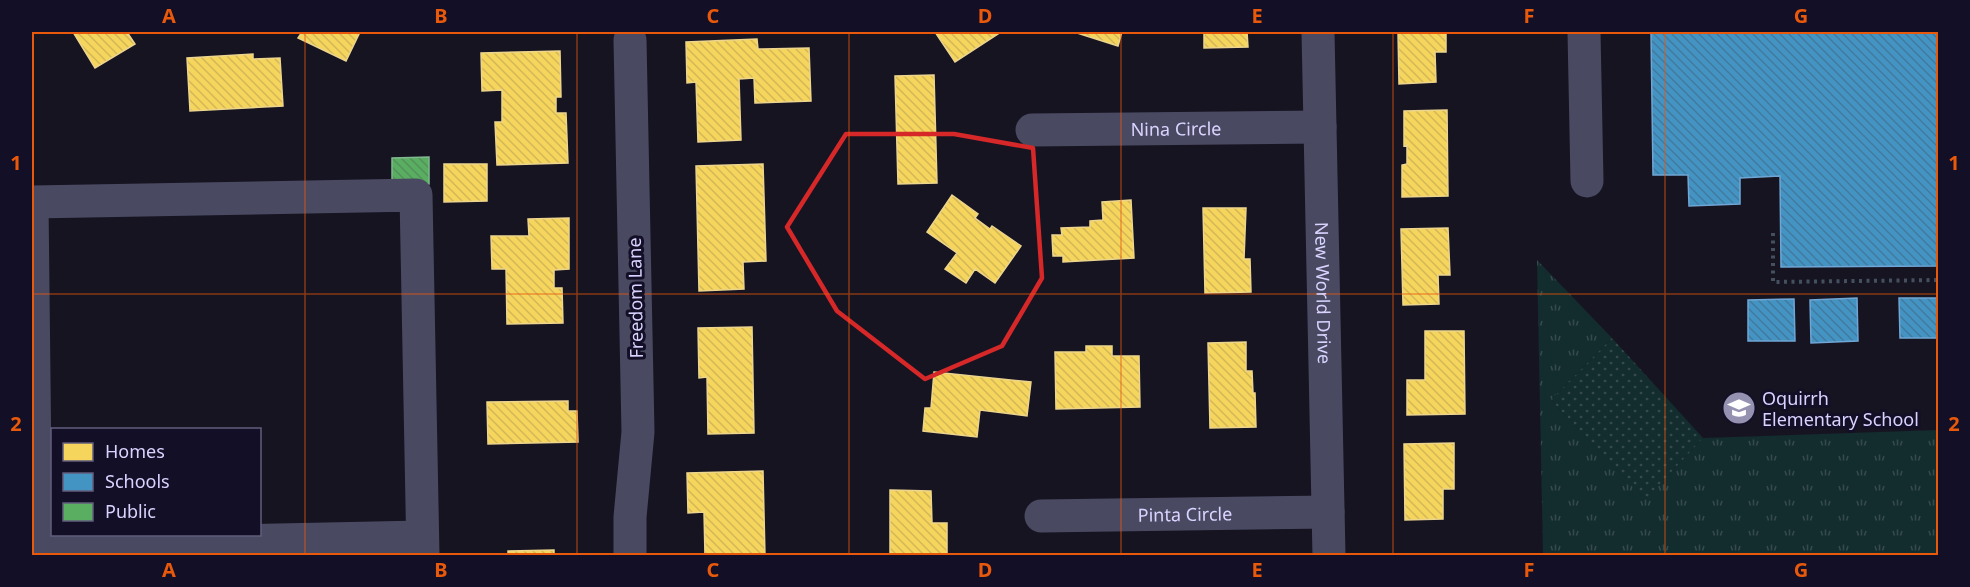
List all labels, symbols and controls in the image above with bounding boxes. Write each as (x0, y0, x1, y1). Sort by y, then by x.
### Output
text: A (162, 2, 176, 29)
text: B (434, 2, 448, 29)
text: C (707, 2, 720, 29)
text: D (978, 2, 992, 29)
text: E (1251, 2, 1263, 29)
text: F (1524, 2, 1534, 29)
text: G (1794, 2, 1808, 29)
street label: Nina Circle (1130, 116, 1222, 141)
text: 1 (10, 149, 22, 176)
text: 1 (1948, 149, 1960, 176)
street label: New World Drive (1310, 222, 1337, 364)
street label: Freedom Lane (622, 237, 648, 359)
place label: Oquirrh Elementary School (1762, 386, 1919, 431)
school or university icon: Oquirrh Elementary School (1721, 390, 1757, 426)
text: 2 (10, 410, 22, 437)
text: 2 (1948, 410, 1960, 437)
legend (51, 428, 261, 536)
text: Homes (105, 439, 165, 463)
text: Schools (105, 469, 170, 493)
text: Public (105, 499, 156, 523)
street label: Pinta Circle (1138, 501, 1232, 527)
text: A (162, 556, 176, 583)
text: B (434, 556, 448, 583)
text: C (707, 556, 720, 583)
text: D (978, 556, 992, 583)
text: E (1251, 556, 1263, 583)
text: F (1524, 556, 1534, 583)
text: G (1794, 556, 1808, 583)

